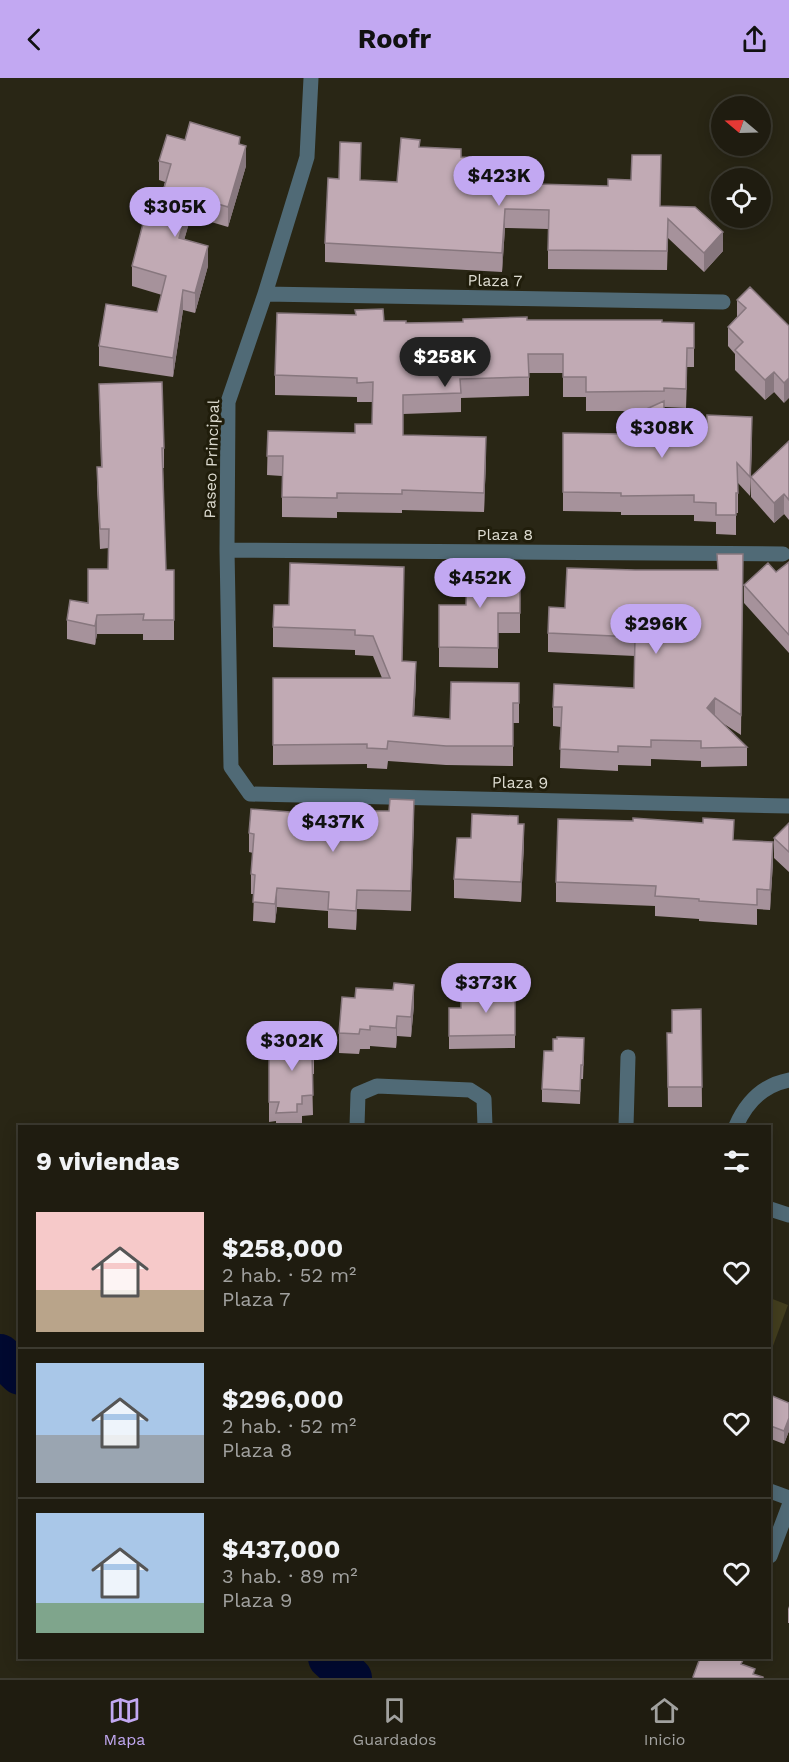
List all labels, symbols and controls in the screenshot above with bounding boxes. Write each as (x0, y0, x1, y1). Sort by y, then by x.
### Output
icon: back (18, 23, 51, 56)
text: Roofr (358, 23, 431, 55)
icon: share (738, 23, 771, 56)
north arrow (711, 96, 771, 156)
map controls (711, 96, 771, 228)
pin: $423K (457, 156, 541, 207)
text: $423K (467, 163, 531, 187)
button: locate (711, 168, 771, 228)
pin: $305K (133, 187, 217, 238)
text: $305K (144, 194, 206, 218)
street label: Plaza 7 (467, 271, 523, 290)
pin: $258K (403, 337, 487, 388)
text: $258K (414, 344, 476, 368)
street label: Paseo Principal (200, 399, 223, 519)
pin: $308K (620, 408, 704, 459)
text: $308K (630, 415, 694, 439)
street label: Plaza 8 (477, 525, 533, 544)
pin: $452K (438, 558, 522, 609)
text: $452K (448, 565, 512, 589)
pin: $296K (614, 604, 698, 655)
text: $296K (624, 611, 688, 635)
street label: Plaza 9 (492, 773, 548, 792)
pin: $437K (291, 802, 375, 853)
text: $437K (301, 809, 365, 833)
pin: $373K (444, 963, 528, 1014)
text: $373K (455, 970, 517, 994)
pin: $302K (250, 1021, 334, 1072)
text: $302K (260, 1028, 324, 1052)
icon: filters (720, 1145, 753, 1178)
text: 9 viviendas (36, 1146, 180, 1176)
text: $258,000 (222, 1233, 343, 1263)
icon: home (84, 1236, 156, 1308)
icon: heart (720, 1256, 753, 1289)
text: 2 hab. · 52 m² (222, 1263, 356, 1287)
text: Plaza 7 (222, 1287, 290, 1311)
text: $296,000 (222, 1384, 344, 1414)
icon: home (84, 1387, 156, 1459)
icon: heart (720, 1407, 753, 1440)
text: 2 hab. · 52 m² (222, 1414, 356, 1438)
text: Plaza 8 (222, 1438, 292, 1462)
text: $437,000 (222, 1534, 340, 1564)
icon: home (84, 1537, 156, 1609)
icon: heart (720, 1557, 753, 1590)
text: 3 hab. · 89 m² (222, 1564, 358, 1588)
text: Plaza 9 (222, 1588, 292, 1612)
tab: Mapa (104, 1694, 145, 1749)
tab: Guardados (353, 1694, 437, 1749)
tab: Inicio (644, 1694, 685, 1749)

